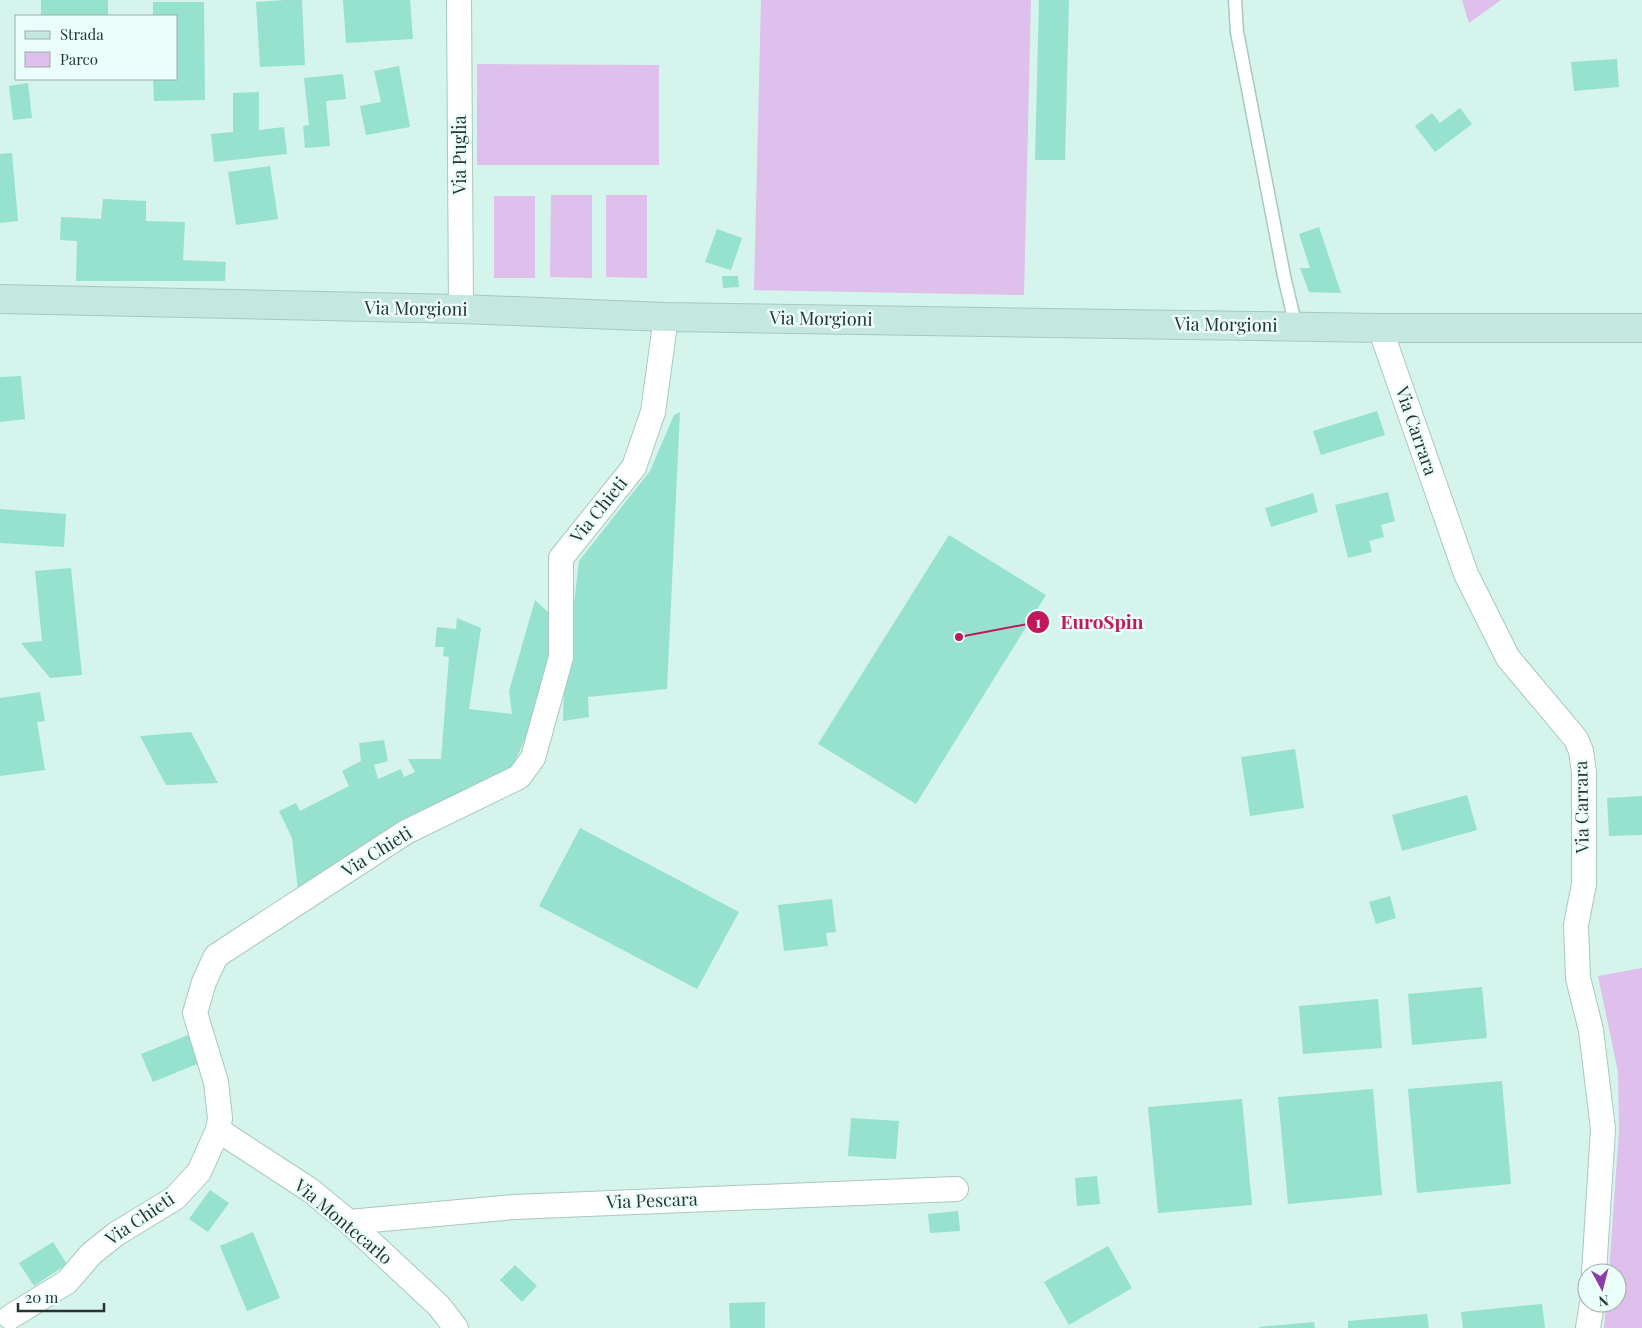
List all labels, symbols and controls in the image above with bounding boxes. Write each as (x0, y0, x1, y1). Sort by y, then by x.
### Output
legend (15, 15, 178, 80)
text: Strada (60, 24, 104, 44)
text: Parco (60, 49, 98, 69)
street label: Via Puglia (447, 115, 471, 196)
street label: Via Morgioni (363, 295, 468, 321)
street label: Via Morgioni (768, 305, 873, 331)
street label: Via Morgioni (1173, 311, 1278, 337)
street label: Via Carrara (1390, 382, 1443, 478)
street label: Via Chieti (564, 471, 632, 548)
callout: EuroSpin (1025, 605, 1153, 639)
text: EuroSpin (1061, 608, 1144, 634)
text: 1 (1035, 612, 1041, 632)
street label: Via Carrara (1568, 760, 1594, 855)
street label: Via Chieti (336, 820, 416, 883)
street label: Via Montecarlo (289, 1173, 398, 1269)
street label: Via Chieti (99, 1186, 179, 1251)
street label: Via Pescara (605, 1186, 698, 1214)
north arrow (1577, 1263, 1627, 1313)
scale bar (18, 1280, 104, 1312)
text: 20 m (25, 1287, 59, 1307)
text: N (1597, 1291, 1610, 1311)

